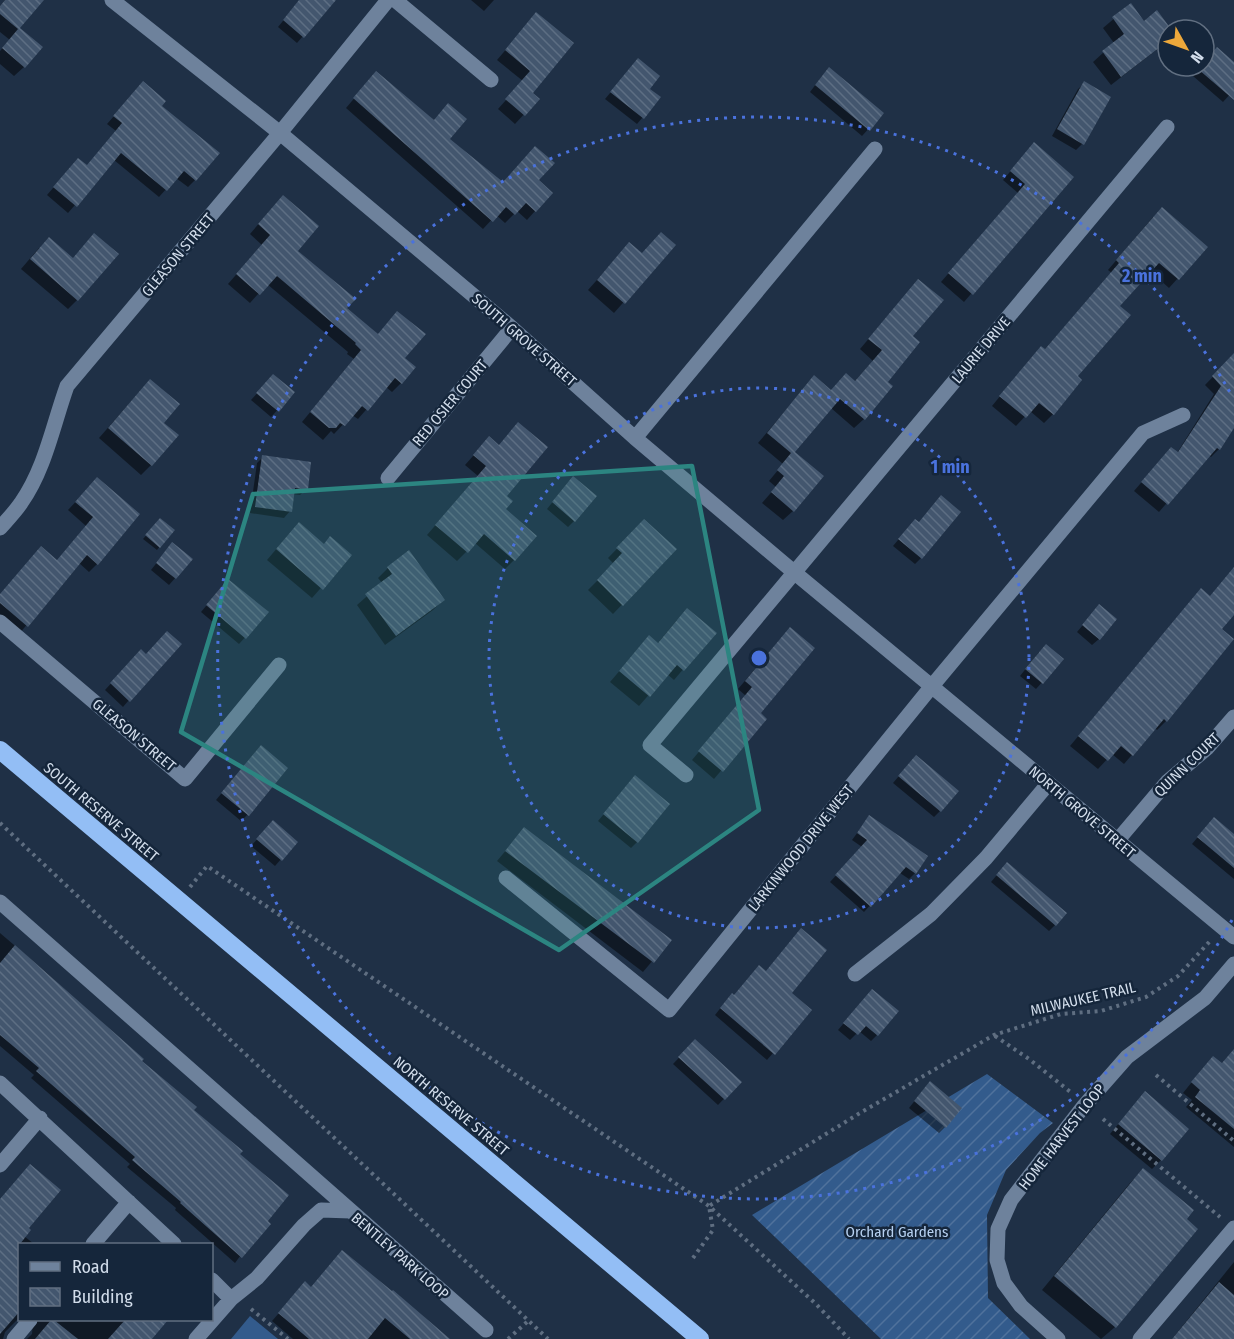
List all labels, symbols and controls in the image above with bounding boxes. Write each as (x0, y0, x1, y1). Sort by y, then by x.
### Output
north arrow (1156, 18, 1216, 78)
text: N (1187, 48, 1207, 67)
street label: GLEASON STREET (138, 210, 218, 300)
text: 2 min (1121, 265, 1162, 287)
street label: SOUTH GROVE STREET (468, 290, 580, 390)
street label: LAURIE DRIVE (948, 313, 1014, 387)
street label: RED OSIER COURT (409, 356, 491, 450)
text: 1 min (930, 456, 970, 478)
centre of rings (749, 648, 769, 668)
street label: GLEASON STREET (89, 695, 179, 775)
street label: QUINN COURT (1150, 729, 1224, 801)
street label: SOUTH RESERVE STREET (40, 759, 162, 865)
street label: NORTH GROVE STREET (1025, 762, 1139, 862)
street label: LARKINWOOD DRIVE WEST (745, 781, 857, 915)
street label: MILWAUKEE TRAIL (1029, 978, 1138, 1020)
street label: NORTH RESERVE STREET (390, 1052, 512, 1160)
street label: HOME HARVEST LOOP (1015, 1080, 1109, 1194)
street label: BENTLEY PARK LOOP (348, 1209, 452, 1303)
park label: Orchard Gardens (846, 1223, 948, 1241)
legend (18, 1243, 213, 1321)
text: Road (72, 1256, 109, 1278)
text: Building (72, 1286, 133, 1308)

